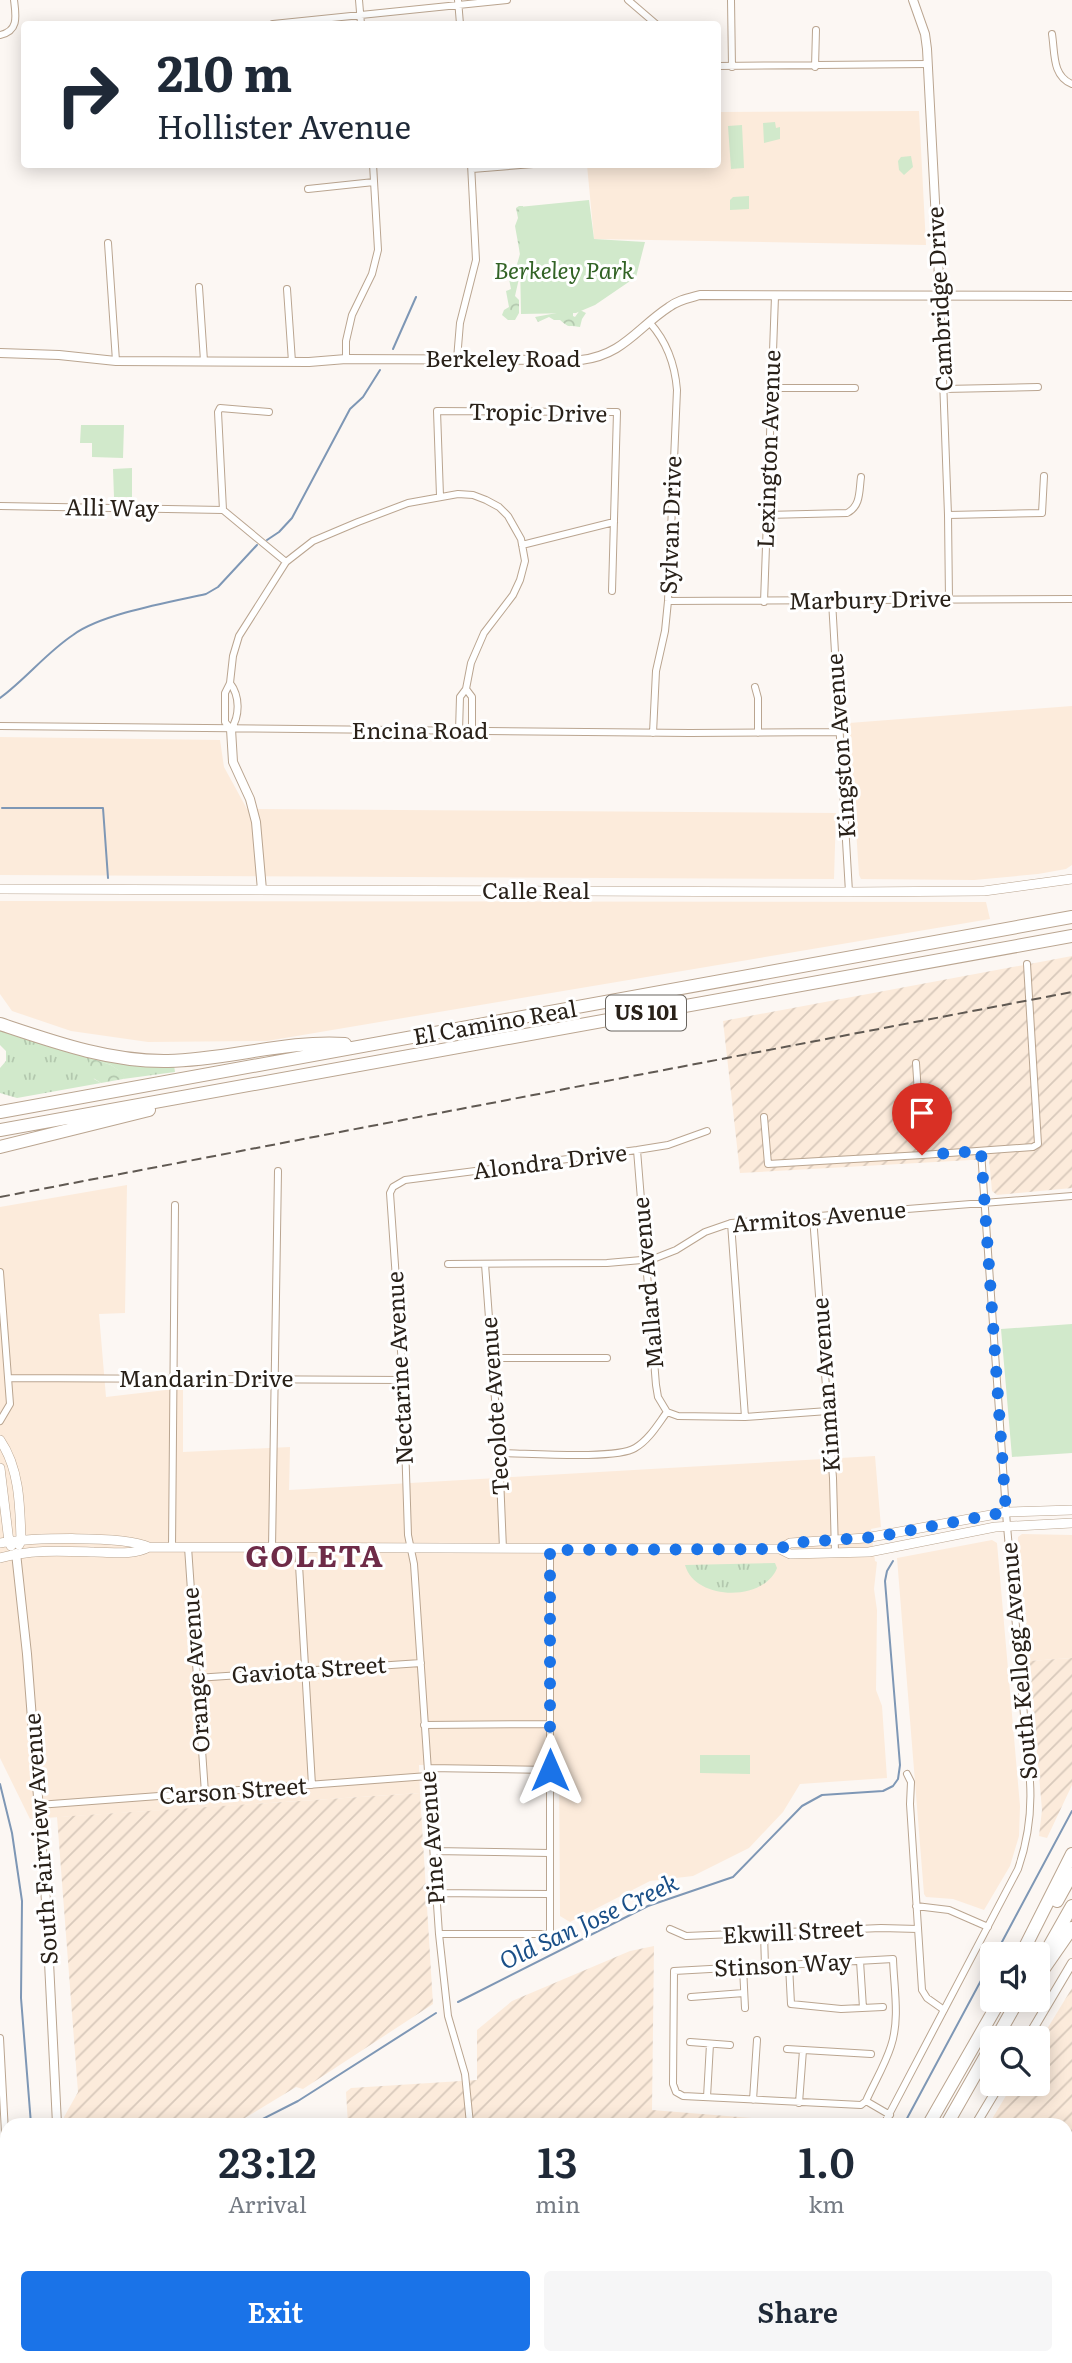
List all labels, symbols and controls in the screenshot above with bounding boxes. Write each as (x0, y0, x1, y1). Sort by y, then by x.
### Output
text: 210 m (157, 34, 292, 107)
icon: right (42, 49, 133, 140)
text: Hollister Avenue (157, 101, 411, 149)
street label: Cambridge Drive (916, 206, 960, 393)
park label: Berkeley Park (494, 252, 635, 286)
street label: Berkeley Road (425, 340, 581, 374)
street label: Lexington Avenue (747, 349, 787, 549)
street label: Tropic Drive (468, 393, 608, 429)
street label: Sylvan Drive (650, 455, 688, 595)
street label: Alli Way (65, 488, 160, 524)
street label: Marbury Drive (788, 580, 952, 616)
street label: Kingston Avenue (816, 652, 862, 840)
street label: Encina Road (352, 712, 488, 746)
street label: Calle Real (482, 872, 590, 906)
street label: El Camino Real (410, 990, 580, 1052)
road number: US 101 (606, 996, 686, 1030)
pin (892, 1083, 952, 1155)
icon: arrive (903, 1094, 941, 1132)
street label: Alondra Drive (471, 1134, 629, 1186)
street label: Armitos Avenue (730, 1190, 907, 1240)
street label: Mallard Avenue (622, 1196, 670, 1371)
street label: Nectarine Avenue (376, 1270, 420, 1466)
street label: Kinman Avenue (801, 1297, 847, 1474)
street label: Tecolote Avenue (470, 1316, 516, 1497)
street label: Mandarin Drive (119, 1360, 294, 1394)
district label: GOLETA (245, 1532, 385, 1576)
street label: South Kellogg Avenue (990, 1541, 1044, 1781)
street label: Orange Avenue (171, 1586, 217, 1754)
street label: Gaviota Street (230, 1646, 388, 1690)
street label: South Fairview Avenue (13, 1712, 65, 1966)
position arrow (513, 1733, 587, 1807)
street label: Carson Street (158, 1767, 309, 1811)
street label: Pine Avenue (408, 1770, 452, 1906)
water label: Old San Jose Creek (493, 1863, 684, 1977)
street label: Ekwill Street (721, 1909, 865, 1951)
street label: Stinson Way (713, 1942, 853, 1984)
map controls (980, 1942, 1050, 2096)
button: sound (980, 1942, 1050, 2012)
button: search (980, 2026, 1050, 2096)
text: 23:12 (218, 2129, 317, 2191)
text: 13 (537, 2129, 578, 2191)
text: 1.0 (798, 2129, 855, 2191)
text: Arrival (228, 2186, 307, 2220)
text: min (535, 2186, 580, 2220)
text: km (808, 2186, 845, 2220)
button: Exit (21, 2271, 530, 2351)
button: Share (544, 2271, 1052, 2351)

